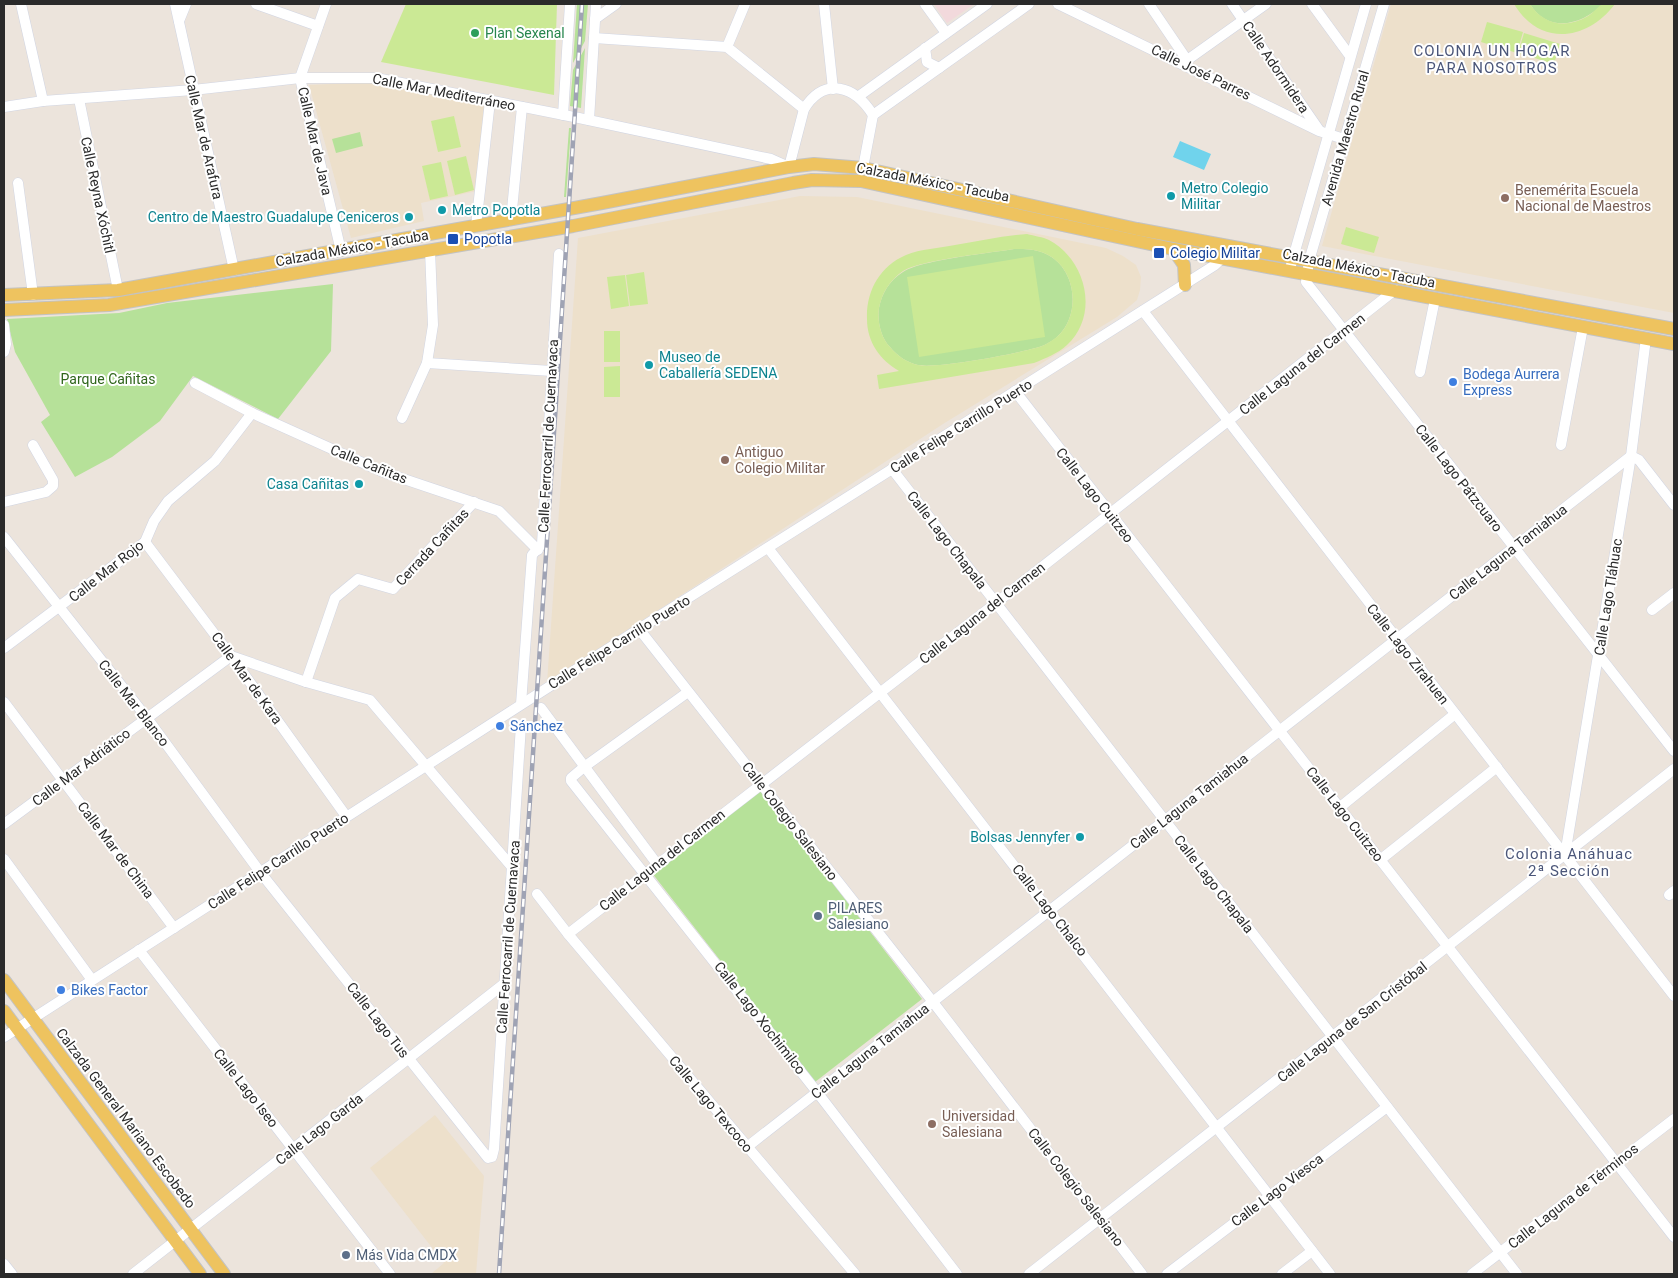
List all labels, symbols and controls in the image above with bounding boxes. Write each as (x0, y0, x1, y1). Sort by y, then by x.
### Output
street label: Calle Adormidera (1239, 18, 1313, 116)
place label: Plan Sexenal (485, 25, 565, 41)
marker: Plan Sexenal (469, 27, 481, 39)
street label: Calle José Parres (1149, 41, 1253, 103)
district label: COLONIA UN HOGAR PARA NOSOTROS (1414, 42, 1570, 77)
street label: Avenida Maestro Rural (1318, 69, 1372, 207)
street label: Calle Mar Mediterráneo (371, 70, 517, 114)
street label: Calle Mar de Arafura (182, 73, 226, 201)
street label: Calle Mar de Java (295, 85, 335, 197)
street label: Calle Reyna Xóchitl (78, 135, 118, 255)
street label: Calzada México - Tacuba (855, 159, 1011, 205)
place label: Metro Colegio Militar (1181, 180, 1268, 212)
place label: Benemérita Escuela Nacional de Maestros (1515, 182, 1651, 214)
marker: Metro Colegio Militar (1165, 190, 1177, 202)
marker: Benemérita Escuela Nacional de Maestros (1499, 192, 1511, 204)
place label: Metro Popotla (452, 202, 540, 218)
marker: Metro Popotla (436, 204, 448, 216)
place label: Centro de Maestro Guadalupe Ceniceros (148, 209, 399, 225)
marker: Centro de Maestro Guadalupe Ceniceros (403, 211, 415, 223)
street label: Calzada México - Tacuba (274, 227, 430, 269)
place label: Popotla (464, 231, 512, 247)
marker: Popotla (446, 232, 460, 246)
place label: Colegio Militar (1170, 245, 1260, 261)
street label: Calzada México - Tacuba (1281, 245, 1437, 291)
marker: Colegio Militar (1152, 246, 1166, 260)
street label: Calle Laguna del Carmen (1236, 310, 1368, 418)
street label: Calle Ferrocarril de Cuernavaca (535, 339, 561, 533)
place label: Museo de Caballería SEDENA (659, 349, 777, 381)
marker: Museo de Caballería SEDENA (643, 359, 655, 371)
place label: Bodega Aurrera Express (1463, 366, 1560, 398)
park label: Parque Cañitas (61, 371, 155, 387)
street label: Calle Felipe Carrillo Puerto (887, 376, 1035, 476)
marker: Bodega Aurrera Express (1447, 376, 1459, 388)
street label: Calle Lago Pátzcuaro (1412, 421, 1506, 535)
street label: Calle Cañitas (328, 441, 410, 487)
place label: Antiguo Colegio Militar (735, 444, 825, 476)
street label: Calle Lago Cuitzeo (1053, 444, 1137, 546)
marker: Antiguo Colegio Militar (719, 454, 731, 466)
place label: Casa Cañitas (267, 476, 349, 492)
marker: Casa Cañitas (353, 478, 365, 490)
street label: Calle Lago Chapala (904, 488, 990, 592)
street label: Calle Laguna Tamiahua (1446, 501, 1570, 603)
street label: Cerrada Cañitas (392, 505, 472, 589)
street label: Calle Mar Rojo (65, 537, 147, 605)
street label: Calle Lago Tláhuac (1591, 537, 1625, 657)
street label: Calle Laguna del Carmen (916, 559, 1048, 667)
street label: Calle Felipe Carrillo Puerto (545, 592, 693, 692)
street label: Calle Lago Zirahuen (1364, 600, 1452, 708)
street label: Calle Mar de Kara (208, 629, 286, 727)
street label: Calle Mar Blanco (95, 657, 173, 749)
place label: Sánchez (510, 718, 563, 734)
marker: Sánchez (494, 720, 506, 732)
street label: Calle Mar Adriático (29, 725, 133, 809)
street label: Calle Laguna Tamiahua (1127, 750, 1251, 852)
street label: Calle Colegio Salesiano (739, 759, 841, 883)
street label: Calle Lago Cuitzeo (1303, 763, 1387, 865)
street label: Calle Mar de China (74, 799, 158, 901)
street label: Calle Laguna del Carmen (596, 806, 728, 914)
street label: Calle Felipe Carrillo Puerto (205, 810, 351, 912)
place label: Bolsas Jennyfer (970, 829, 1070, 845)
marker: Bolsas Jennyfer (1074, 831, 1086, 843)
street label: Calle Lago Chapala (1171, 832, 1257, 936)
street label: Calle Ferrocarril de Cuernavaca (493, 840, 523, 1034)
district label: Colonia Anáhuac 2ª Sección (1505, 845, 1633, 880)
street label: Calle Lago Chalco (1009, 861, 1091, 959)
place label: PILARES Salesiano (828, 900, 889, 932)
marker: PILARES Salesiano (812, 910, 824, 922)
street label: Calle Lago Xochimilco (711, 959, 809, 1077)
street label: Calle Laguna de San Cristóbal (1274, 959, 1430, 1085)
street label: Calle Lago Tus (344, 979, 412, 1061)
place label: Bikes Factor (71, 982, 148, 998)
marker: Bikes Factor (55, 984, 67, 996)
street label: Calle Laguna Tamiahua (808, 1000, 932, 1102)
street label: Calzada General Mariano Escobedo (53, 1025, 199, 1211)
street label: Calle Lago Iseo (210, 1046, 282, 1131)
street label: Calle Lago Texcoco (666, 1052, 756, 1156)
street label: Calle Lago Garda (272, 1090, 366, 1168)
place label: Universidad Salesiana (942, 1108, 1015, 1140)
marker: Universidad Salesiana (926, 1118, 938, 1130)
street label: Calle Colegio Salesiano (1025, 1125, 1127, 1249)
street label: Calle Laguna de Términos (1505, 1140, 1641, 1252)
street label: Calle Lago Viesca (1228, 1150, 1326, 1230)
place label: Más Vida CMDX (356, 1247, 457, 1263)
marker: Más Vida CMDX (340, 1249, 352, 1261)

